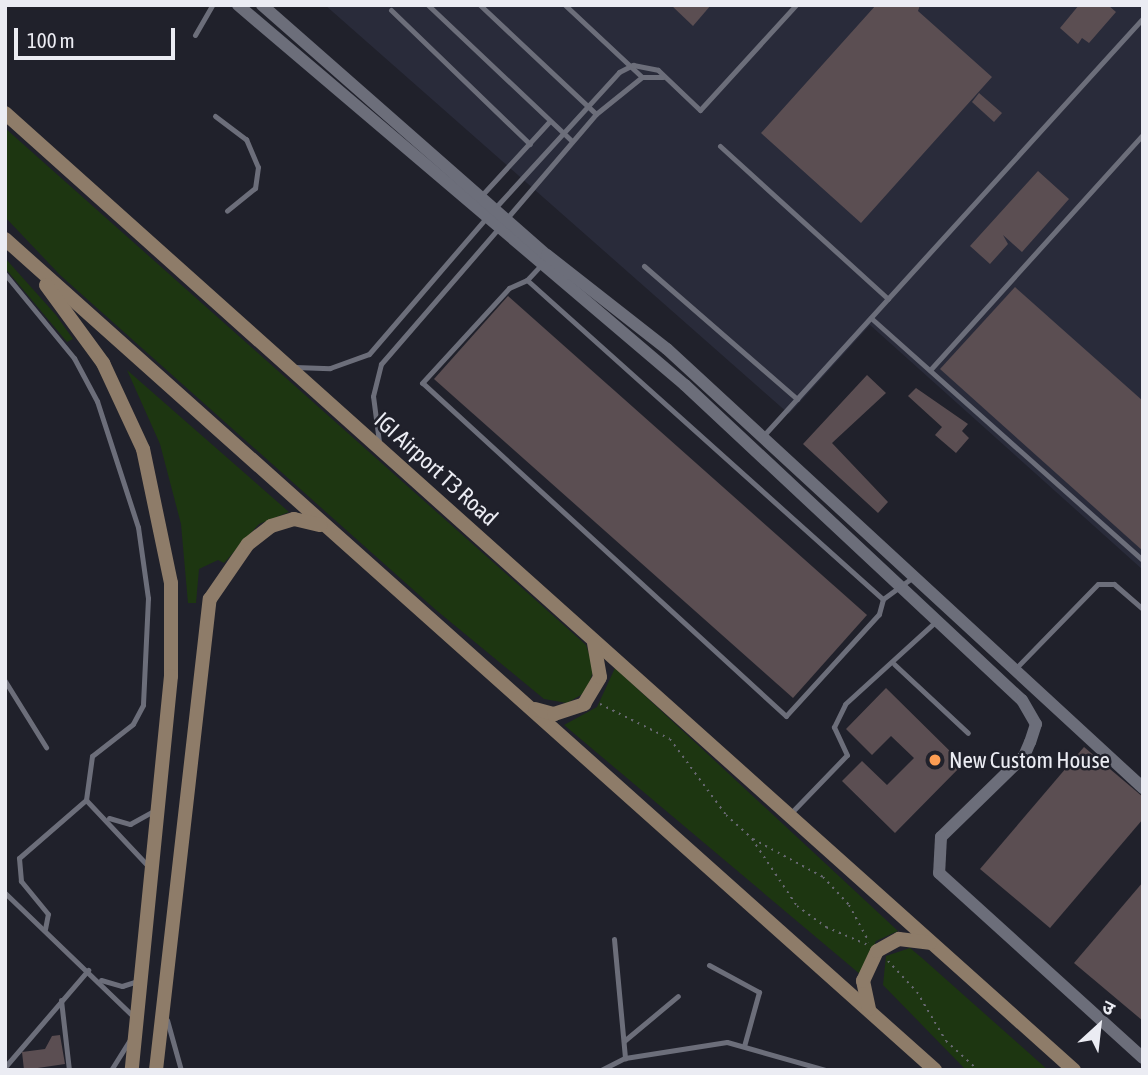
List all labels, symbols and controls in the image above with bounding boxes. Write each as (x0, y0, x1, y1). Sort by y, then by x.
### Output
scale bar (18, 14, 178, 58)
text: 100 m (27, 28, 75, 52)
street label: IGI Airport T3 Road (369, 406, 503, 532)
place label: New Custom House (949, 746, 1110, 774)
marker: New Custom House (927, 752, 943, 768)
north arrow (1064, 991, 1134, 1061)
text: उ (1099, 995, 1118, 1020)

